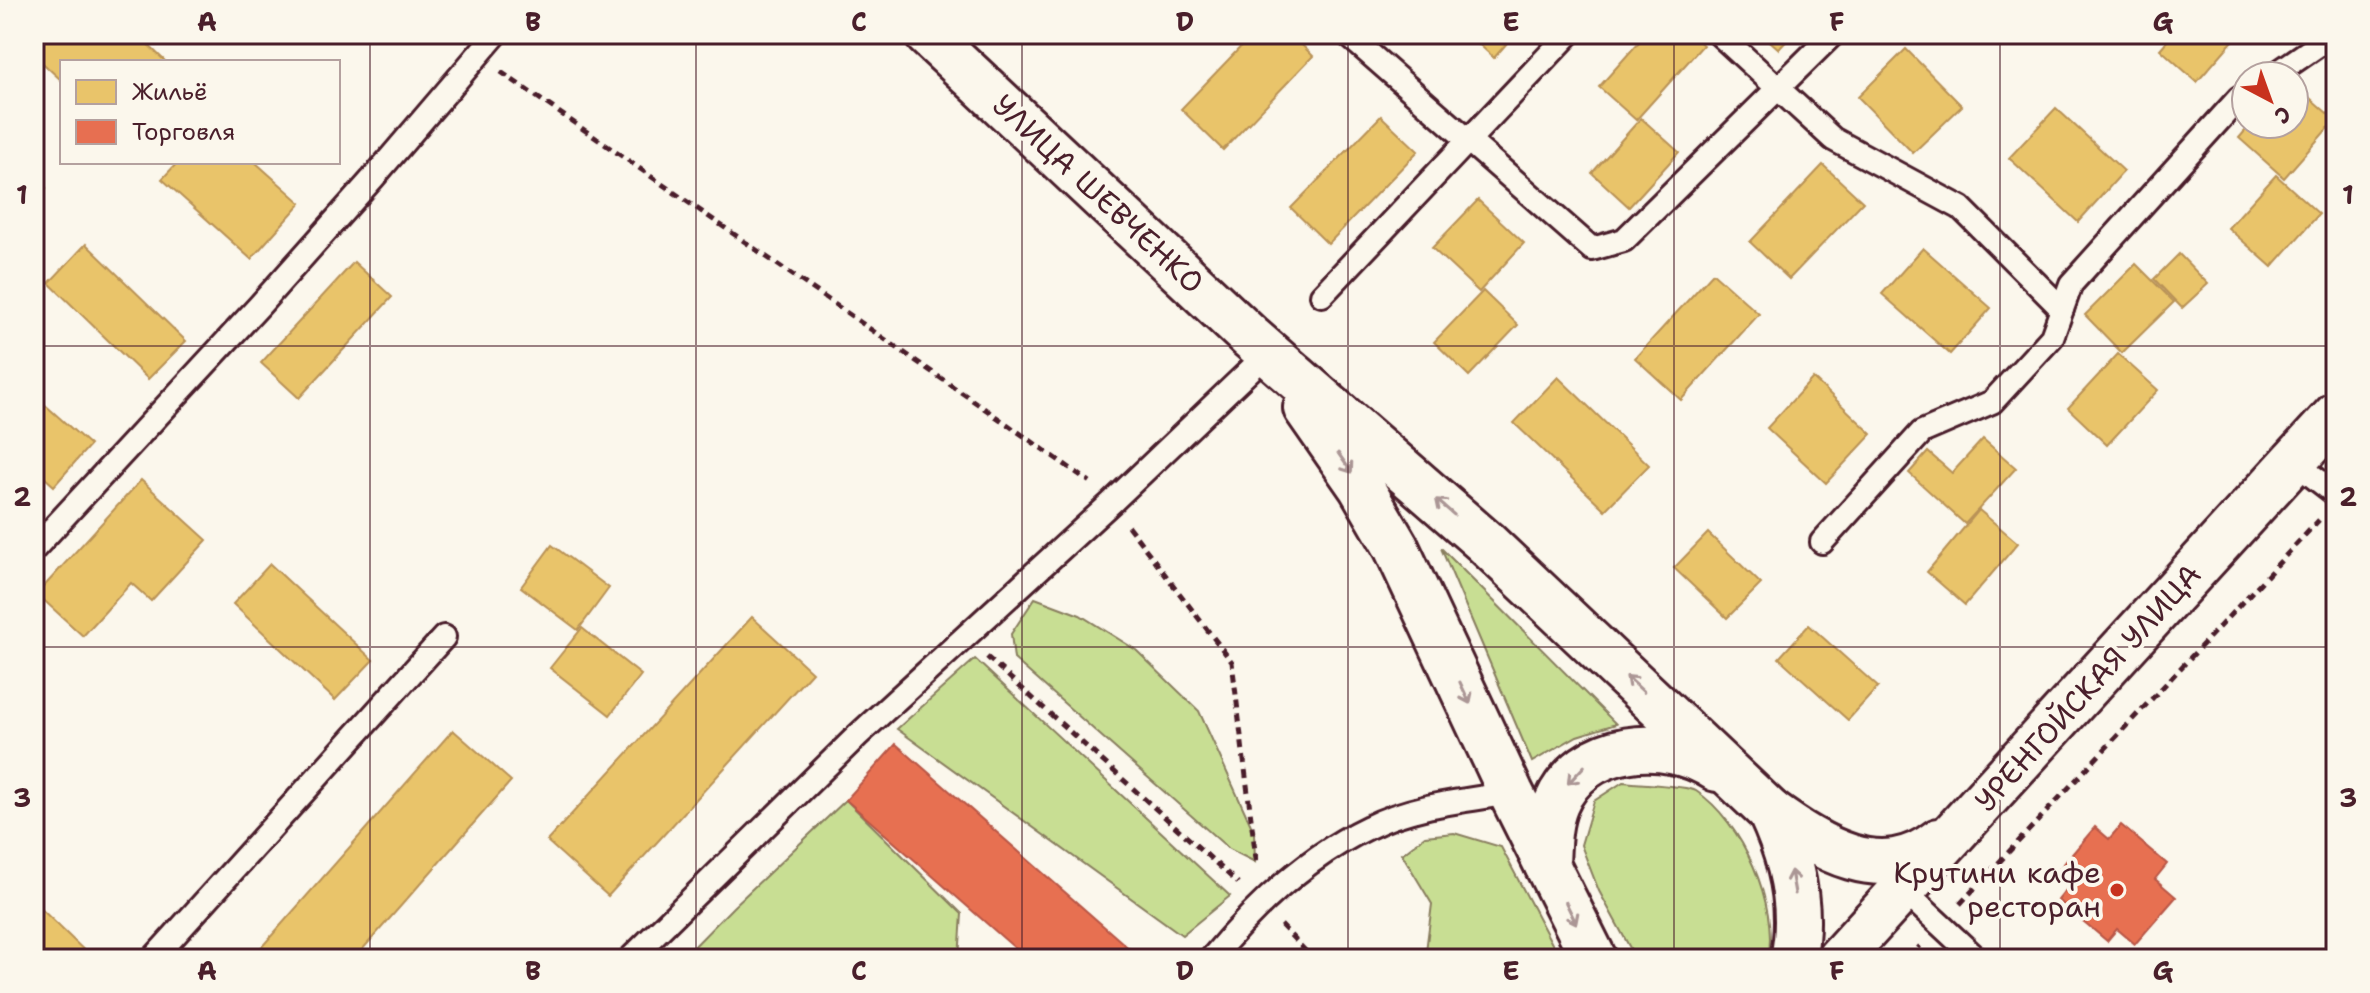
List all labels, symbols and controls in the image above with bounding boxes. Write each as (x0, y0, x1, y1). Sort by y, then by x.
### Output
text: A (197, 4, 217, 39)
text: B (525, 4, 541, 39)
text: C (851, 4, 867, 39)
text: D (1176, 4, 1194, 39)
text: E (1502, 4, 1520, 39)
text: F (1829, 4, 1845, 39)
text: G (2153, 4, 2174, 39)
legend (60, 60, 340, 164)
north arrow (2230, 60, 2310, 140)
text: Жильё (132, 76, 208, 108)
street label: УЛИЦА ШЕВЧЕНКО (984, 85, 1213, 302)
text: С (2268, 99, 2297, 130)
text: Торговля (132, 116, 235, 148)
text: 1 (16, 177, 28, 212)
text: 1 (2342, 177, 2354, 212)
one-way arrow (1337, 452, 1353, 474)
text: 2 (13, 479, 31, 514)
text: 2 (2339, 479, 2357, 514)
one-way arrow (1435, 499, 1455, 517)
street label: УРЕНГОЙСКАЯ УЛИЦА (1965, 555, 2210, 821)
one-way arrow (1625, 675, 1645, 694)
one-way arrow (1458, 681, 1473, 705)
one-way arrow (1567, 765, 1586, 785)
text: 3 (13, 780, 31, 815)
text: 3 (2339, 780, 2357, 815)
place label: Крутини кафе ресторан (1893, 852, 2101, 927)
one-way arrow (1785, 870, 1800, 895)
marker: Крутини кафе ресторан (2108, 881, 2126, 899)
one-way arrow (1564, 900, 1579, 924)
text: A (197, 953, 217, 988)
text: B (525, 953, 541, 988)
text: C (851, 953, 867, 988)
text: D (1176, 953, 1194, 988)
text: E (1502, 953, 1520, 988)
text: F (1829, 953, 1845, 988)
text: G (2153, 953, 2174, 988)

